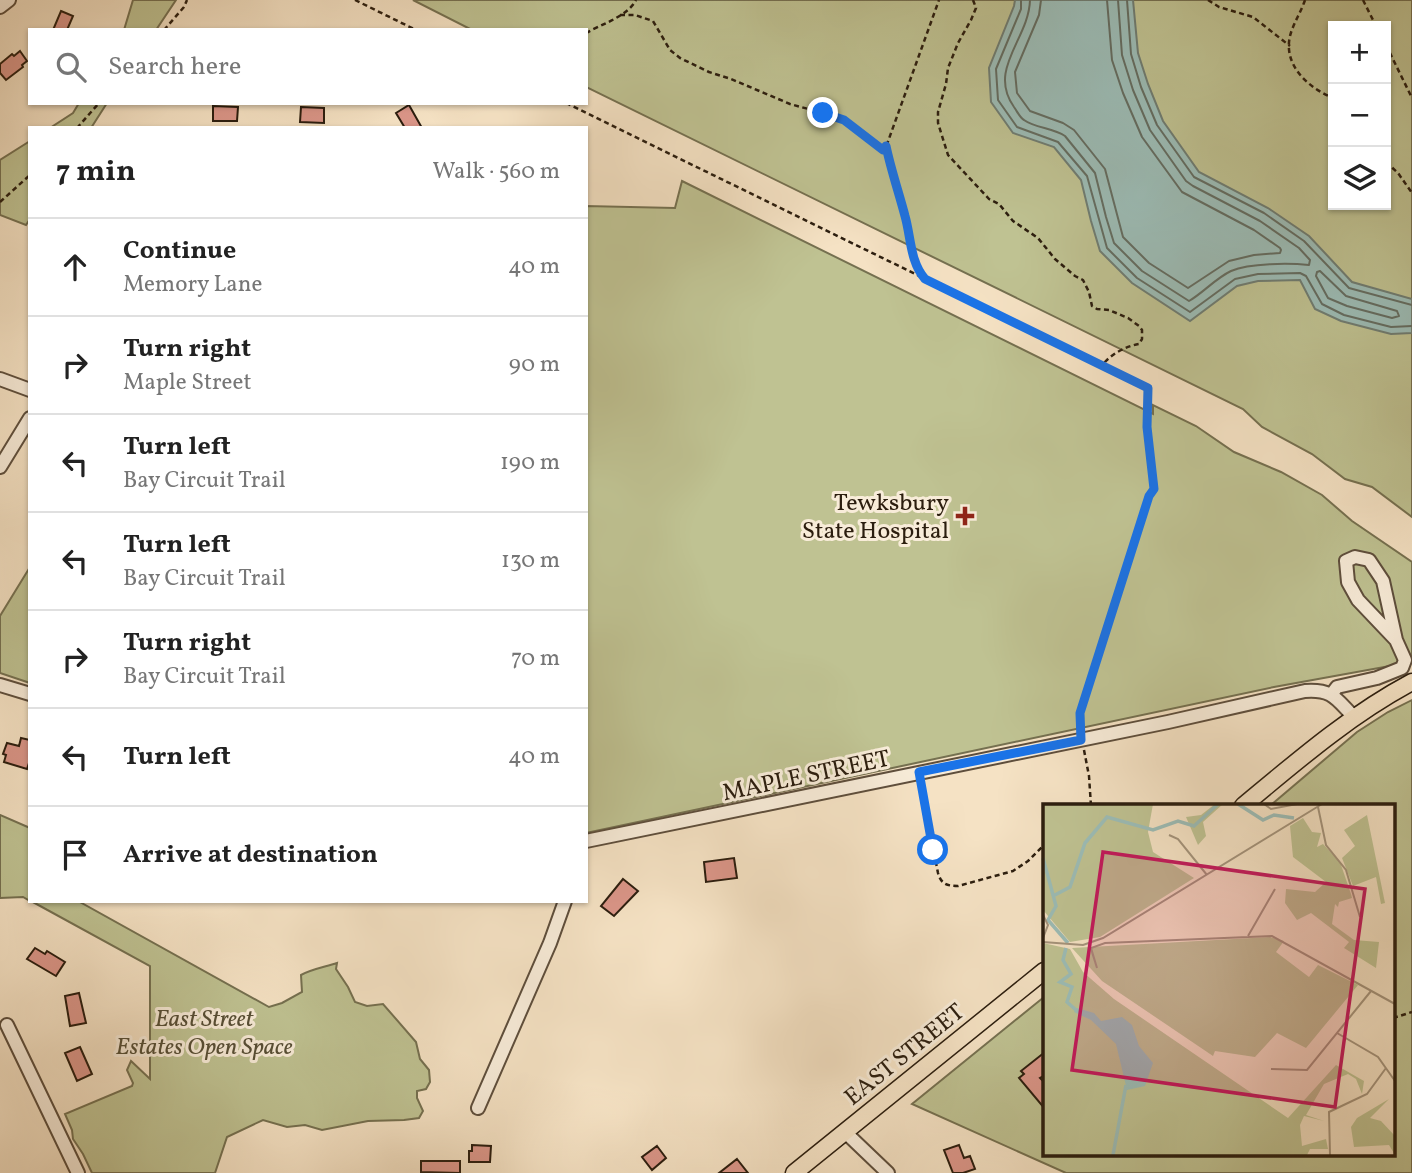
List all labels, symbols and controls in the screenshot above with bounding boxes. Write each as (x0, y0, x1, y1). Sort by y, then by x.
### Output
map controls (1328, 21, 1391, 210)
button: + (1328, 21, 1391, 84)
search box (28, 28, 588, 105)
icon: search (52, 48, 90, 86)
text: Search here (108, 49, 241, 85)
button: − (1328, 84, 1391, 147)
route end (807, 97, 838, 128)
button: layers (1328, 147, 1391, 210)
text: 7 min (56, 151, 136, 193)
text: Walk · 560 m (432, 156, 560, 188)
text: Continue (123, 233, 236, 269)
icon: ahead (56, 248, 94, 286)
text: 40 m (508, 251, 560, 283)
text: Memory Lane (123, 269, 262, 301)
text: Turn right (123, 331, 251, 367)
icon: right (56, 346, 94, 384)
text: 90 m (509, 349, 560, 381)
text: Maple Street (123, 367, 251, 399)
text: Turn left (123, 429, 231, 465)
icon: left (56, 444, 94, 482)
text: 190 m (500, 447, 560, 479)
text: Bay Circuit Trail (123, 465, 286, 497)
place label: Tewksbury State Hospital (802, 487, 949, 549)
marker: Tewksbury State Hospital (955, 506, 975, 526)
text: Turn left (123, 527, 231, 563)
icon: left (56, 542, 94, 580)
text: 130 m (501, 545, 560, 577)
text: Bay Circuit Trail (123, 563, 286, 595)
text: Turn right (123, 625, 251, 661)
icon: right (56, 640, 94, 678)
text: 70 m (511, 643, 560, 675)
text: Bay Circuit Trail (123, 661, 286, 693)
icon: left (56, 738, 94, 776)
text: Turn left (123, 739, 231, 775)
text: 40 m (508, 741, 560, 773)
street label: MAPLE STREET (720, 743, 893, 811)
inset map (1043, 804, 1394, 1156)
route start (917, 834, 948, 865)
icon: arrive (56, 836, 94, 874)
text: Arrive at destination (123, 837, 378, 873)
street label: EAST STREET (838, 996, 973, 1115)
park label: East Street Estates Open Space (115, 1003, 293, 1065)

